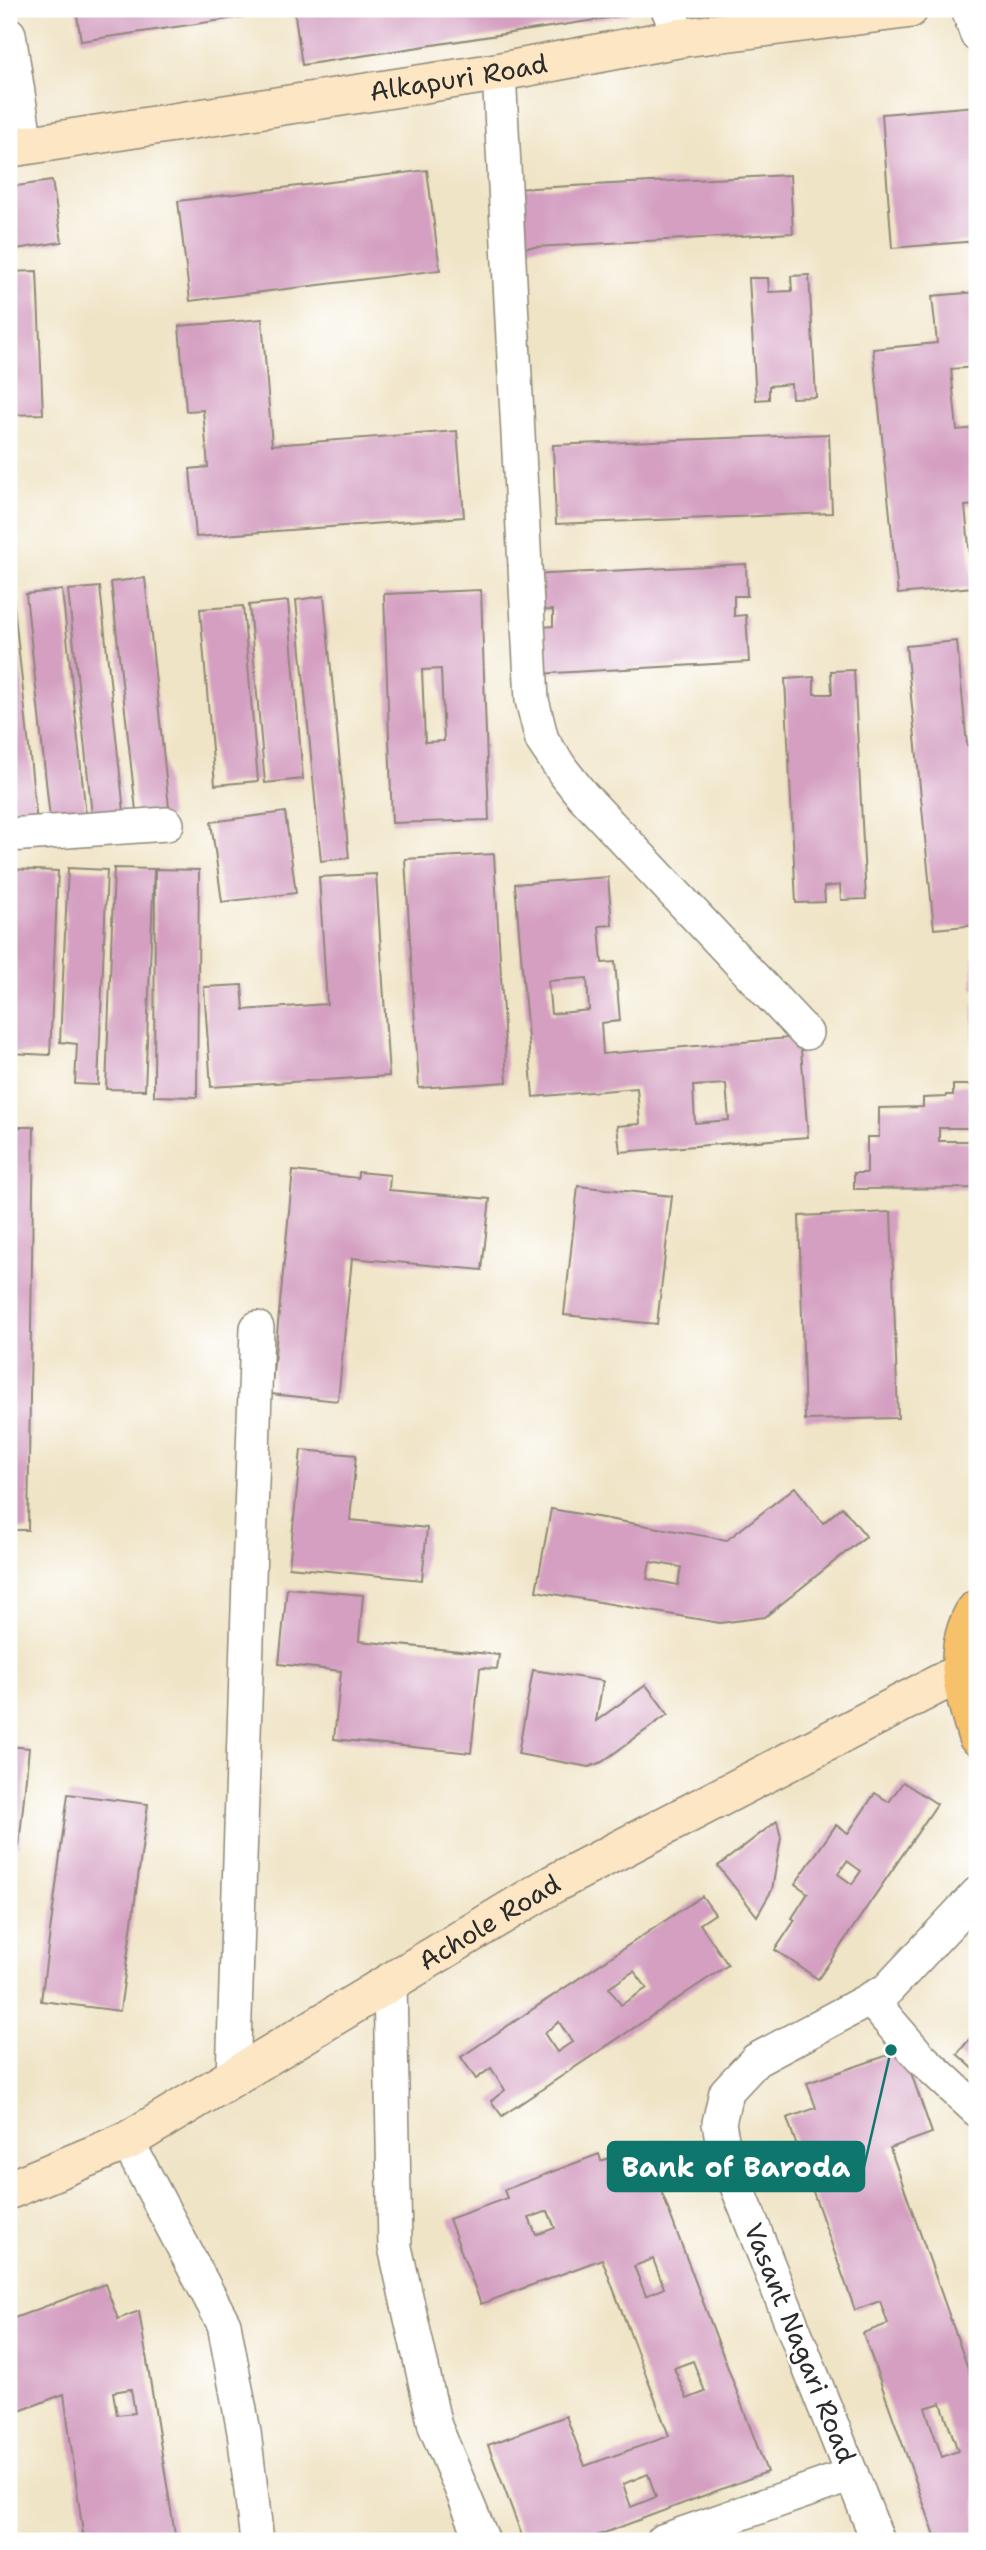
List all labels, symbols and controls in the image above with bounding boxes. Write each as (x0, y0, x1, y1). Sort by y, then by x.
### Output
street label: Alkapuri Road (367, 45, 550, 109)
street label: Achole Road (412, 1866, 567, 1978)
callout: Bank of Baroda (608, 2142, 864, 2191)
text: Bank of Baroda (622, 2148, 850, 2186)
street label: Vasant Nagari Road (736, 2218, 865, 2468)

